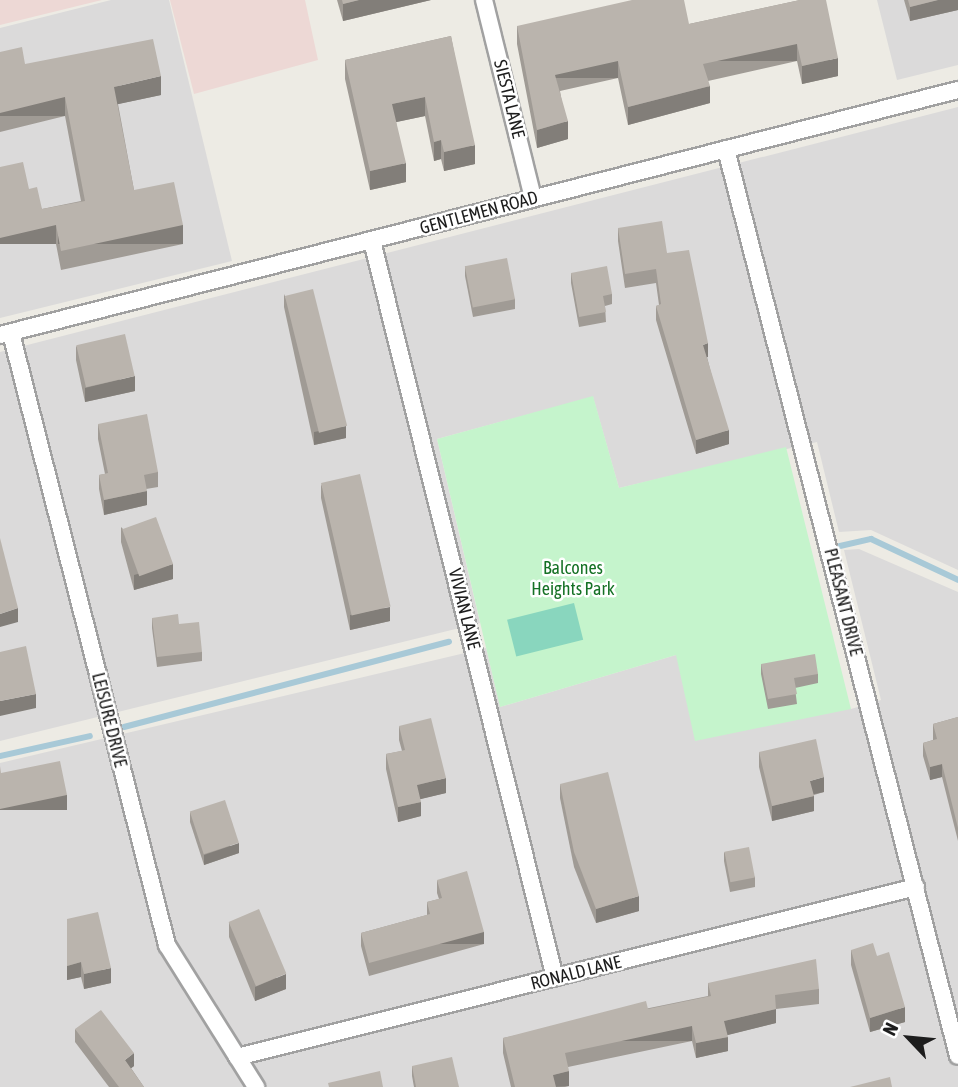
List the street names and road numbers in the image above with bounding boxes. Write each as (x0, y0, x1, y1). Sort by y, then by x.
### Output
street label: SIESTA LANE (489, 58, 529, 140)
street label: GENTLEMEN ROAD (418, 187, 540, 239)
street label: PLEASANT DRIVE (819, 546, 867, 658)
street label: VIVIAN LANE (444, 566, 484, 652)
street label: LEISURE DRIVE (87, 670, 131, 770)
street label: RONALD LANE (529, 951, 623, 995)

